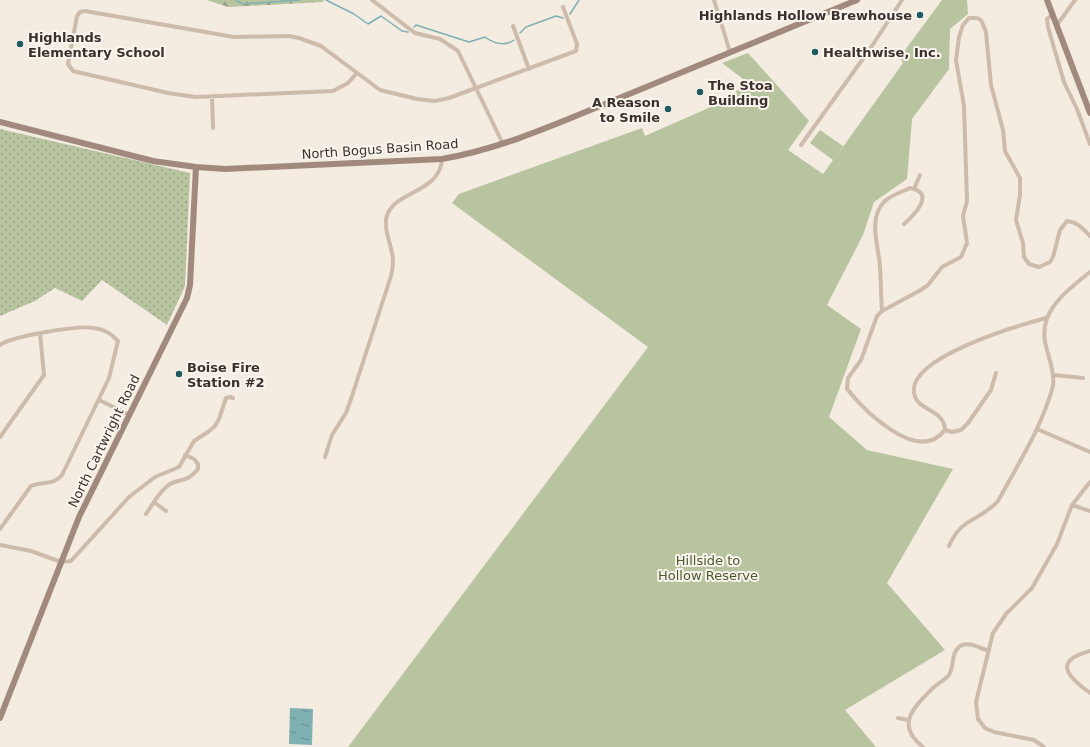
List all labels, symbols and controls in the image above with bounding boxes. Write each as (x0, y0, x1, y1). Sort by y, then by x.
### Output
place label: Highlands Hollow Brewhouse (699, 8, 912, 23)
marker: Highlands Hollow Brewhouse (915, 10, 925, 20)
place label: Highlands Elementary School (28, 30, 165, 60)
marker: Highlands Elementary School (15, 39, 25, 49)
place label: Healthwise, Inc. (823, 45, 941, 60)
marker: Healthwise, Inc. (810, 47, 820, 57)
place label: The Stoa Building (708, 78, 773, 108)
marker: The Stoa Building (695, 87, 705, 97)
place label: A Reason to Smile (592, 95, 660, 125)
marker: A Reason to Smile (663, 104, 673, 114)
street label: North Bogus Basin Road (301, 136, 459, 162)
place label: Boise Fire Station #2 (187, 360, 265, 390)
marker: Boise Fire Station #2 (174, 369, 184, 379)
street label: North Cartwright Road (65, 372, 143, 510)
park label: Hillside to Hollow Reserve (658, 553, 758, 583)

